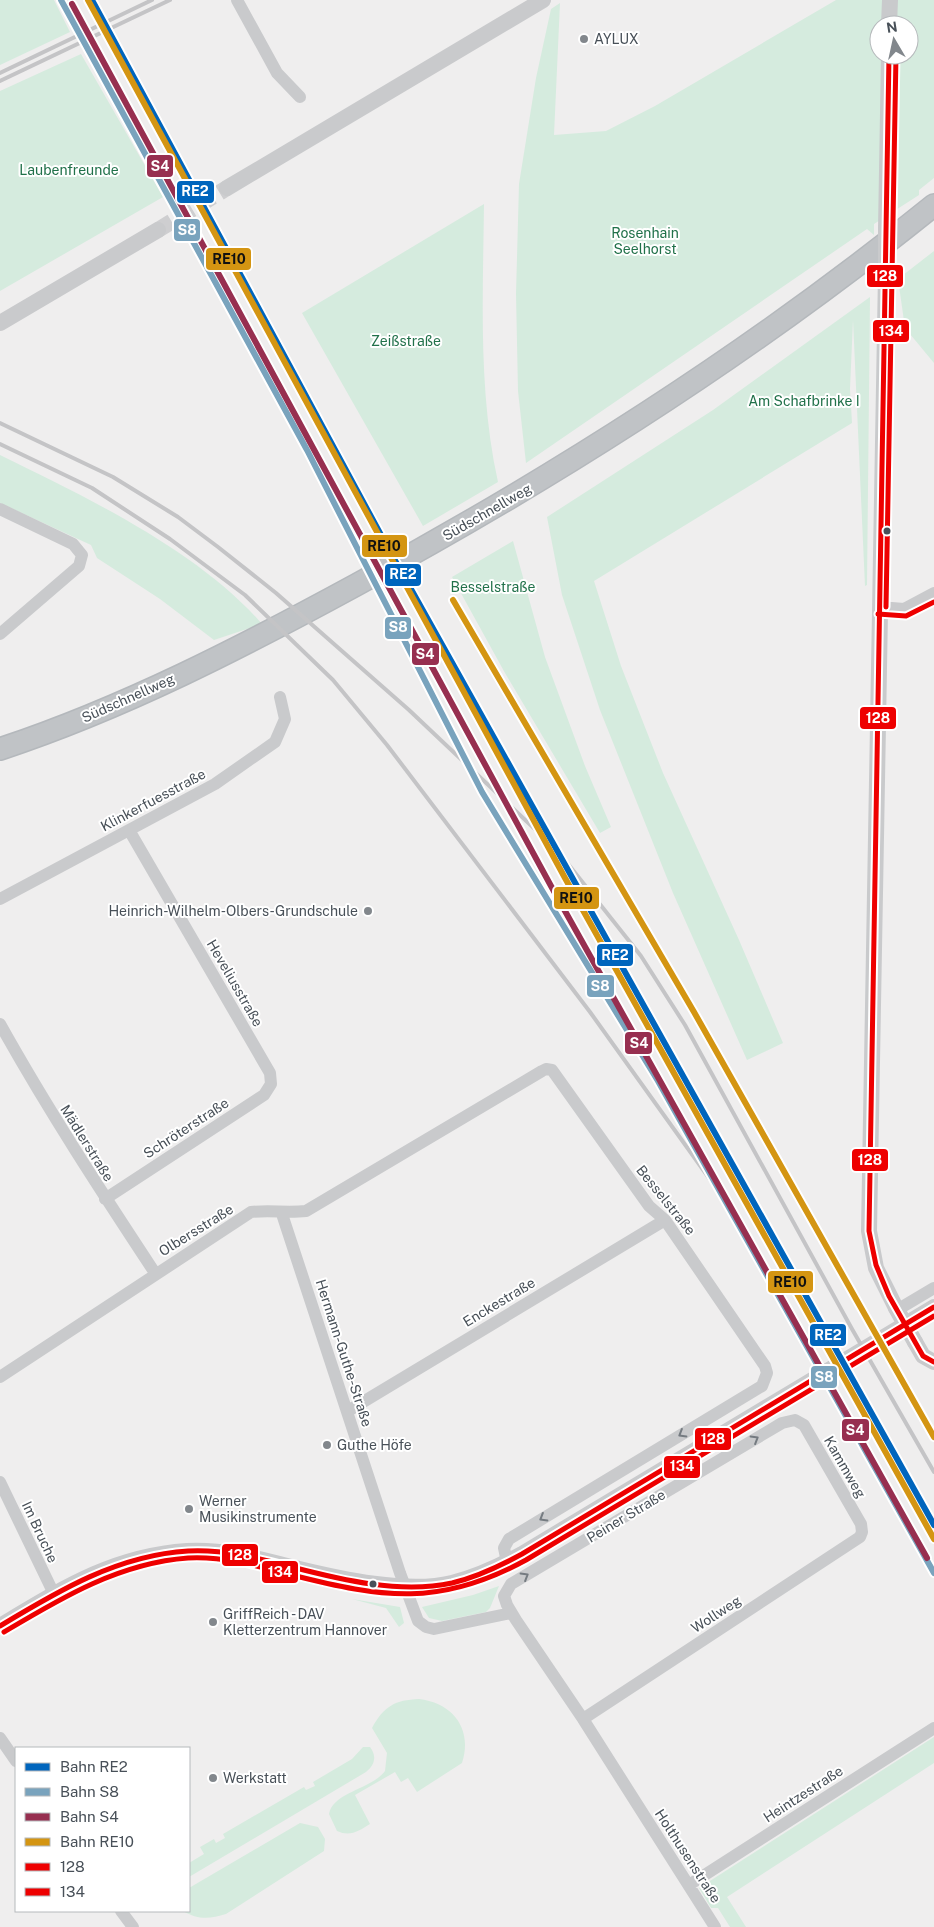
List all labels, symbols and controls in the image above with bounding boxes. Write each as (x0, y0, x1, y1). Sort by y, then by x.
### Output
north arrow (869, 15, 919, 65)
text: N (885, 18, 899, 36)
place label: AYLUX (594, 31, 639, 47)
marker: AYLUX (578, 33, 590, 45)
line badge: S4 (146, 154, 174, 178)
text: S4 (151, 158, 169, 174)
park label: Laubenfreunde (19, 162, 119, 178)
line badge: RE2 (176, 180, 215, 204)
text: RE2 (181, 183, 209, 199)
line badge: S8 (173, 218, 201, 242)
text: S8 (177, 222, 197, 238)
park label: Rosenhain Seelhorst (611, 225, 679, 257)
line badge: RE10 (205, 247, 252, 271)
text: RE10 (212, 251, 246, 267)
line badge: 128 (866, 264, 904, 288)
text: 128 (873, 268, 897, 284)
line badge: 134 (872, 319, 910, 343)
text: 134 (879, 323, 903, 339)
park label: Zeißstraße (371, 333, 441, 349)
park label: Am Schafbrinke I (748, 393, 860, 409)
street label: Südschnellweg (440, 480, 535, 544)
unlabelled marker (882, 526, 892, 536)
line badge: RE10 (361, 534, 408, 558)
text: RE10 (367, 538, 401, 554)
line badge: RE2 (384, 563, 422, 587)
text: RE2 (389, 566, 417, 582)
park label: Besselstraße (451, 579, 536, 595)
line badge: S8 (384, 616, 412, 640)
text: S8 (388, 619, 408, 635)
line badge: S4 (411, 642, 440, 666)
text: S4 (416, 646, 434, 662)
street label: Südschnellweg (79, 670, 177, 726)
line badge: 128 (859, 706, 897, 730)
text: 128 (866, 710, 890, 726)
street label: Klinkerfuesstraße (98, 766, 208, 834)
line badge: RE10 (553, 886, 600, 910)
text: RE10 (559, 890, 593, 906)
place label: Heinrich-Wilhelm-Olbers-Grundschule (108, 903, 358, 919)
marker: Heinrich-Wilhelm-Olbers-Grundschule (362, 905, 374, 917)
street label: Heveliusstraße (204, 937, 266, 1029)
line badge: RE2 (596, 943, 634, 967)
text: RE2 (601, 947, 629, 963)
line badge: S8 (586, 974, 615, 998)
text: S8 (590, 978, 610, 994)
line badge: S4 (624, 1031, 653, 1055)
text: S4 (630, 1035, 648, 1051)
street label: Schröterstraße (141, 1095, 232, 1161)
street label: Mädlerstraße (57, 1102, 117, 1184)
line badge: 128 (851, 1148, 889, 1172)
text: 128 (858, 1152, 882, 1168)
street label: Besselstraße (633, 1162, 699, 1238)
street label: Olbersstraße (156, 1201, 236, 1259)
line badge: RE10 (767, 1270, 814, 1294)
street label: Enckestraße (460, 1274, 538, 1330)
text: RE10 (773, 1274, 807, 1290)
street label: Hermann-Guthe-Straße (313, 1277, 375, 1429)
line badge: RE2 (809, 1323, 847, 1347)
text: RE2 (814, 1327, 842, 1343)
line badge: S8 (810, 1365, 838, 1389)
text: S8 (814, 1369, 834, 1385)
line badge: S4 (841, 1418, 870, 1442)
text: S4 (846, 1422, 864, 1438)
line badge: 128 (694, 1427, 732, 1451)
one-way arrow (679, 1428, 688, 1438)
text: 128 (701, 1431, 725, 1447)
street label: Kammweg (821, 1433, 869, 1501)
one-way arrow (750, 1436, 759, 1446)
place label: Guthe Höfe (337, 1437, 412, 1453)
marker: Guthe Höfe (321, 1439, 333, 1451)
line badge: 134 (663, 1455, 701, 1479)
text: 134 (670, 1458, 694, 1474)
street label: Peiner Straße (584, 1486, 668, 1546)
place label: Werner Musikinstrumente (199, 1493, 317, 1525)
street label: Im Bruche (19, 1499, 61, 1565)
marker: Werner Musikinstrumente (183, 1503, 195, 1515)
one-way arrow (540, 1512, 549, 1522)
line badge: 128 (221, 1543, 259, 1567)
text: 128 (228, 1547, 252, 1563)
line badge: 134 (261, 1560, 299, 1584)
text: 134 (268, 1564, 292, 1580)
one-way arrow (520, 1572, 529, 1582)
unlabelled marker (368, 1579, 378, 1589)
street label: Wollweg (688, 1592, 744, 1636)
place label: GriffReich - DAV Kletterzentrum Hannover (223, 1606, 387, 1638)
marker: GriffReich - DAV Kletterzentrum Hannover (207, 1616, 219, 1628)
legend (15, 1747, 190, 1912)
text: Bahn RE2 (60, 1758, 128, 1775)
street label: Heintzestraße (760, 1762, 846, 1826)
place label: Werkstatt (223, 1770, 287, 1786)
marker: Werkstatt (207, 1772, 219, 1784)
text: Bahn S8 (60, 1783, 119, 1800)
street label: Holthusenstraße (652, 1806, 724, 1906)
text: Bahn S4 (60, 1808, 119, 1825)
text: Bahn RE10 (60, 1833, 134, 1850)
text: 128 (60, 1858, 85, 1875)
text: 134 (60, 1883, 85, 1900)

